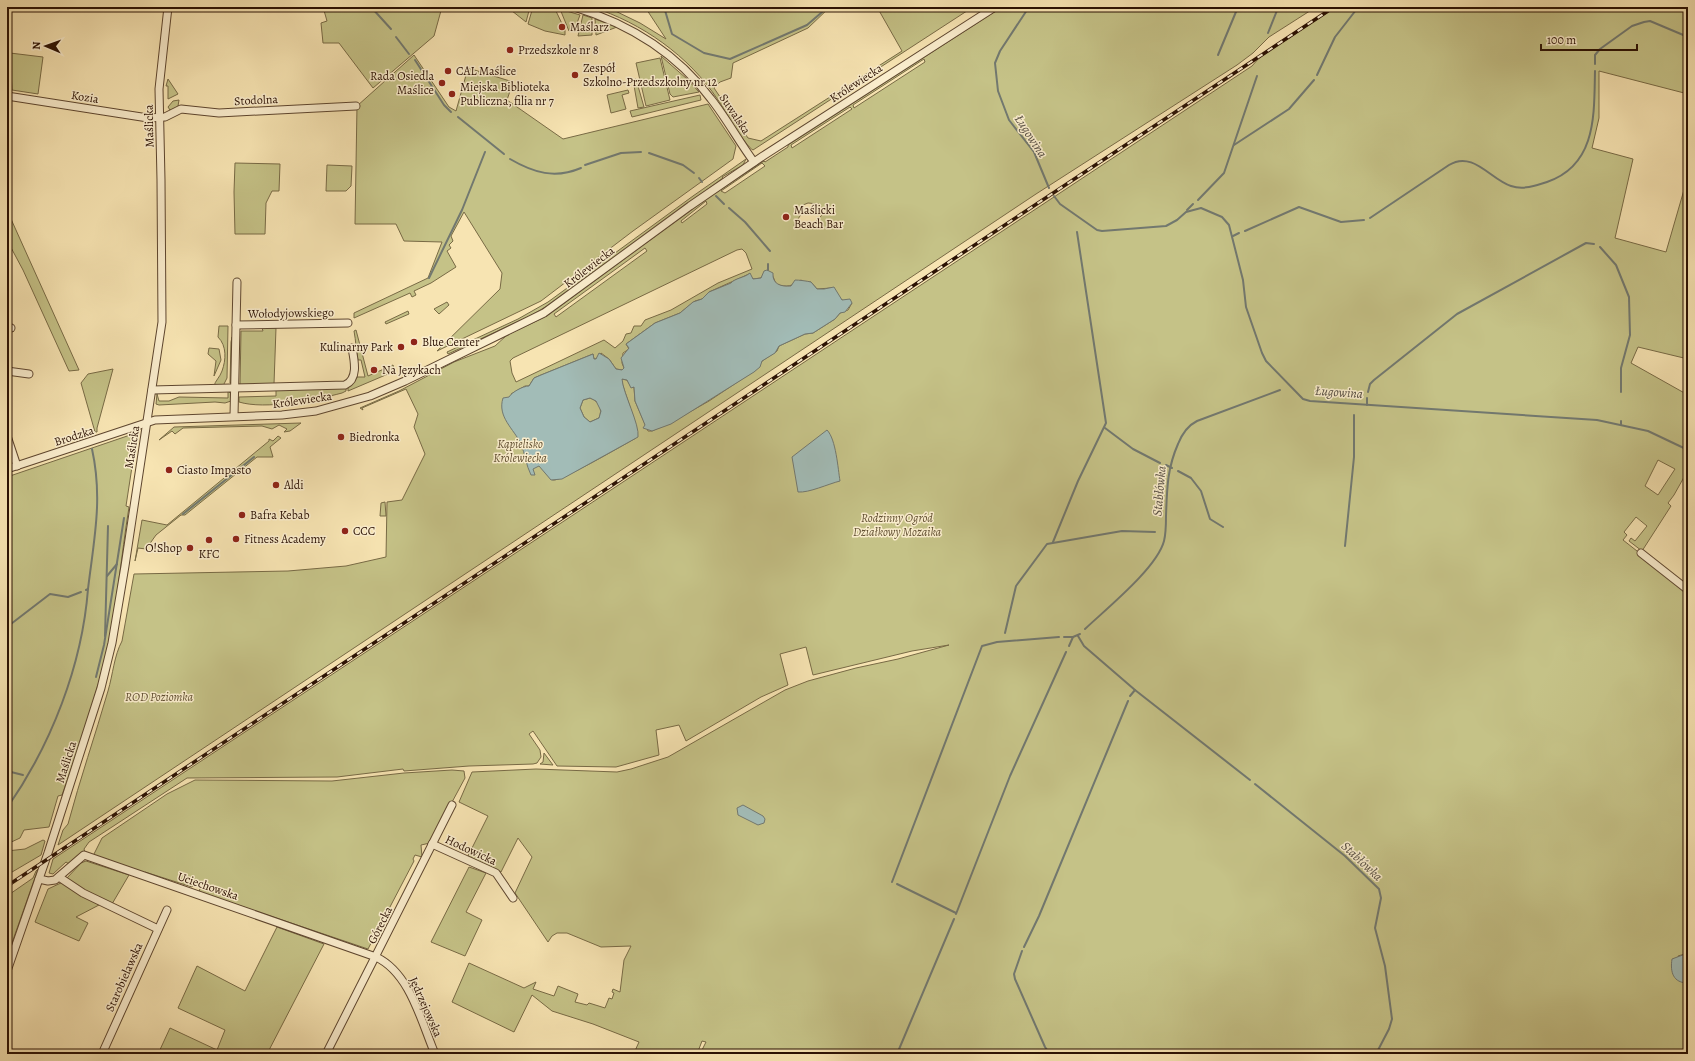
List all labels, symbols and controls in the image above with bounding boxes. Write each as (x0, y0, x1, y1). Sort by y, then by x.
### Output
place label: Maślarz (570, 19, 609, 35)
marker: Maślarz (557, 22, 567, 32)
north arrow (26, 26, 66, 66)
scale bar (1541, 26, 1637, 52)
text: 100 m (1547, 32, 1576, 48)
text: N (29, 41, 44, 50)
place label: Przedszkole nr 8 (518, 42, 599, 58)
marker: Przedszkole nr 8 (505, 45, 515, 55)
place label: Zespół Szkolno-Przedszkolny nr 12 (583, 60, 717, 90)
street label: Królewiecka (827, 60, 886, 106)
place label: CAL Maślice (456, 63, 516, 79)
marker: CAL Maślice (443, 66, 453, 76)
place label: Rada Osiedla Maślice (370, 68, 434, 98)
marker: Zespół Szkolno-Przedszkolny nr 12 (570, 70, 580, 80)
marker: Rada Osiedla Maślice (437, 78, 447, 88)
place label: Miejska Biblioteka Publiczna, filia nr 7 (460, 79, 555, 109)
street label: Kozia (70, 87, 100, 107)
marker: Miejska Biblioteka Publiczna, filia nr 7 (447, 89, 457, 99)
street label: Stodolna (234, 91, 279, 109)
street label: Suwalska (716, 91, 755, 138)
street label: Maślicka (141, 104, 157, 148)
water label: Ługowina (1011, 111, 1051, 161)
place label: Maślicki Beach Bar (794, 202, 844, 232)
marker: Maślicki Beach Bar (781, 212, 791, 222)
street label: Królewiecka (560, 242, 618, 291)
street label: Wołodyjowskiego (247, 304, 334, 322)
place label: Blue Center (422, 334, 480, 350)
marker: Blue Center (409, 337, 419, 347)
place label: Kulinarny Park (320, 339, 393, 355)
marker: Kulinarny Park (396, 342, 406, 352)
place label: Na Językach (382, 362, 441, 378)
marker: Na Językach (369, 365, 379, 375)
water label: Ługowina (1315, 382, 1363, 402)
street label: Królewiecka (271, 388, 333, 412)
street label: Brodzka (52, 422, 96, 450)
street label: Maślicka (121, 424, 143, 470)
place label: Biedronka (349, 429, 400, 445)
marker: Biedronka (336, 432, 346, 442)
park label: Kąpielisko Królewiecka (493, 436, 547, 466)
place label: Ciasto Impasto (177, 462, 251, 478)
marker: Ciasto Impasto (164, 465, 174, 475)
water label: Stabłówka (1148, 465, 1170, 517)
place label: Aldi (283, 477, 304, 493)
marker: Aldi (271, 480, 281, 490)
place label: Bafra Kebab (250, 507, 310, 523)
marker: Bafra Kebab (237, 510, 247, 520)
park label: Rodzinny Ogród Działkowy Mozaika (853, 510, 942, 540)
place label: CCC (353, 523, 375, 539)
marker: CCC (340, 526, 350, 536)
place label: Fitness Academy (244, 531, 326, 547)
marker: Fitness Academy (231, 534, 241, 544)
marker: KFC (204, 535, 214, 545)
place label: O!Shop (145, 540, 182, 556)
marker: O!Shop (185, 543, 195, 553)
place label: KFC (198, 546, 220, 562)
park label: ROD Poziomka (125, 689, 193, 705)
street label: Maślicka (52, 739, 80, 785)
street label: Hodowicka (443, 831, 500, 869)
water label: Stabłówka (1338, 838, 1386, 884)
street label: Uciechowska (175, 868, 241, 904)
street label: Górecka (364, 903, 396, 946)
street label: Starobielawska (102, 940, 147, 1014)
street label: Jędrzejowska (406, 974, 447, 1040)

